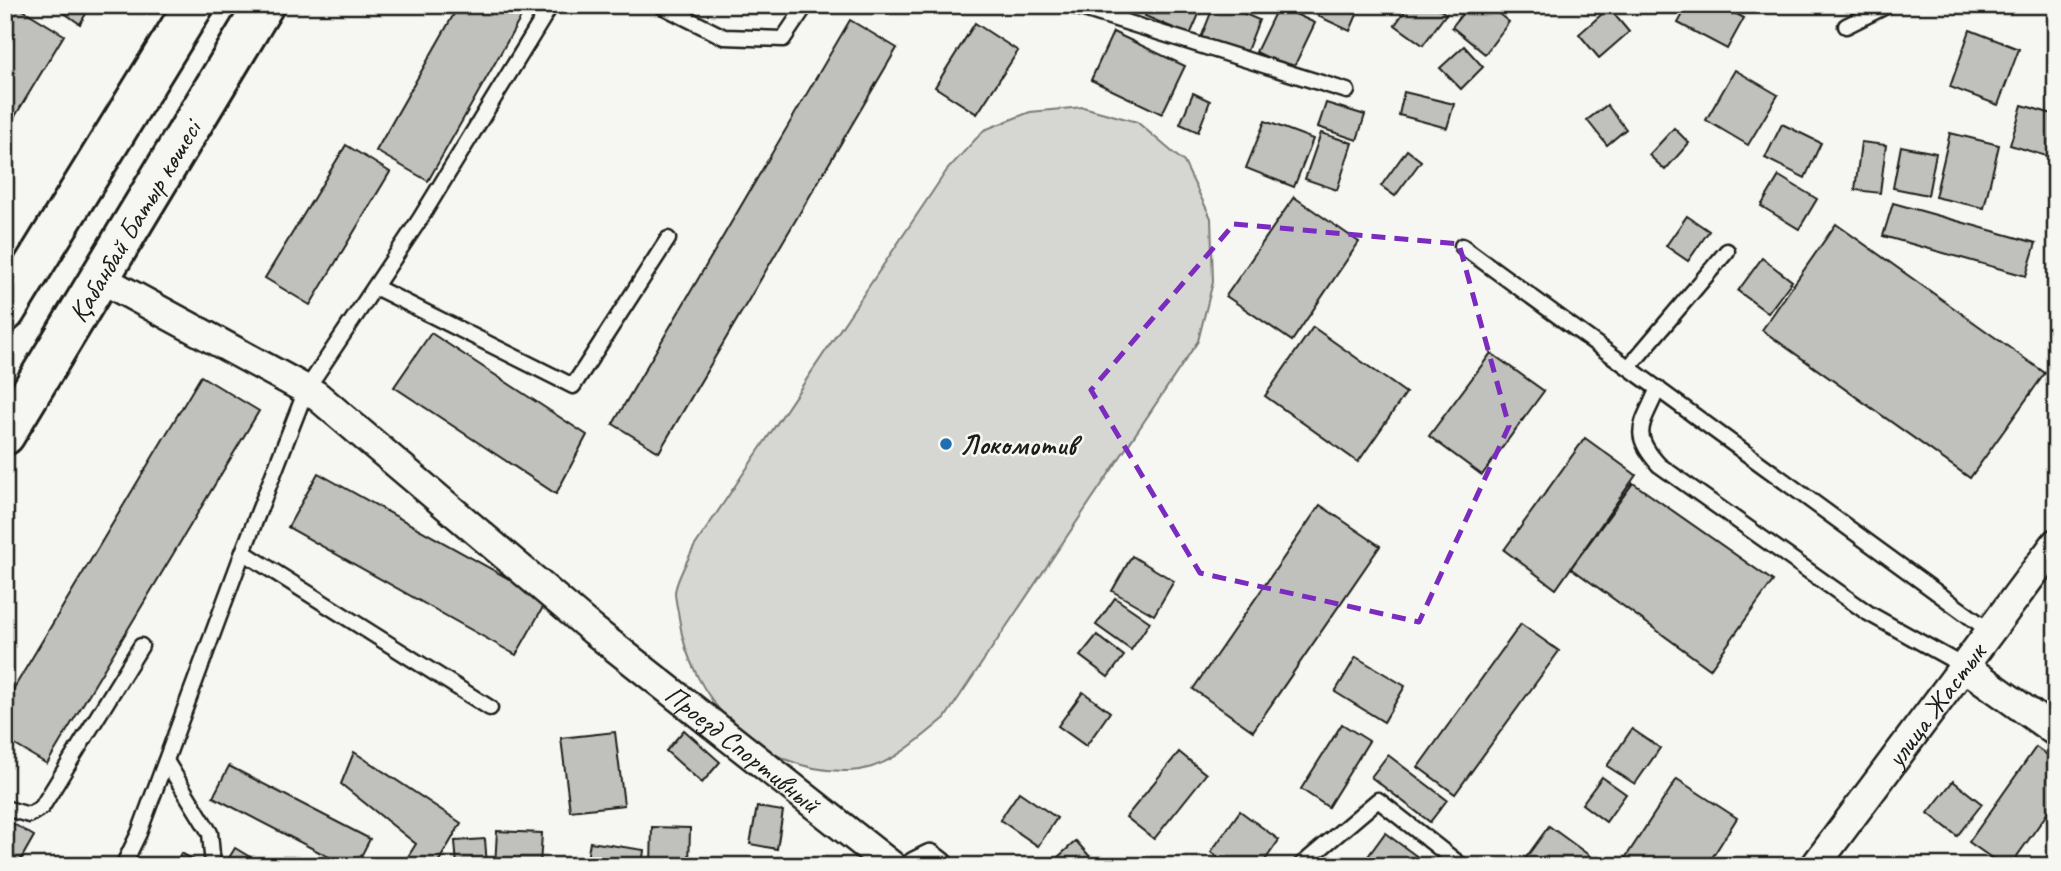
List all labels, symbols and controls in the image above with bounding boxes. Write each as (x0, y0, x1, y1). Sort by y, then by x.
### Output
street label: Қабанбай Батыр көшесі (60, 111, 211, 328)
place label: Локомотив (960, 427, 1082, 462)
marker: Локомотив (938, 436, 954, 452)
street label: улица Жастык (1877, 634, 1995, 776)
street label: Проезд Спортивный (658, 677, 828, 822)

